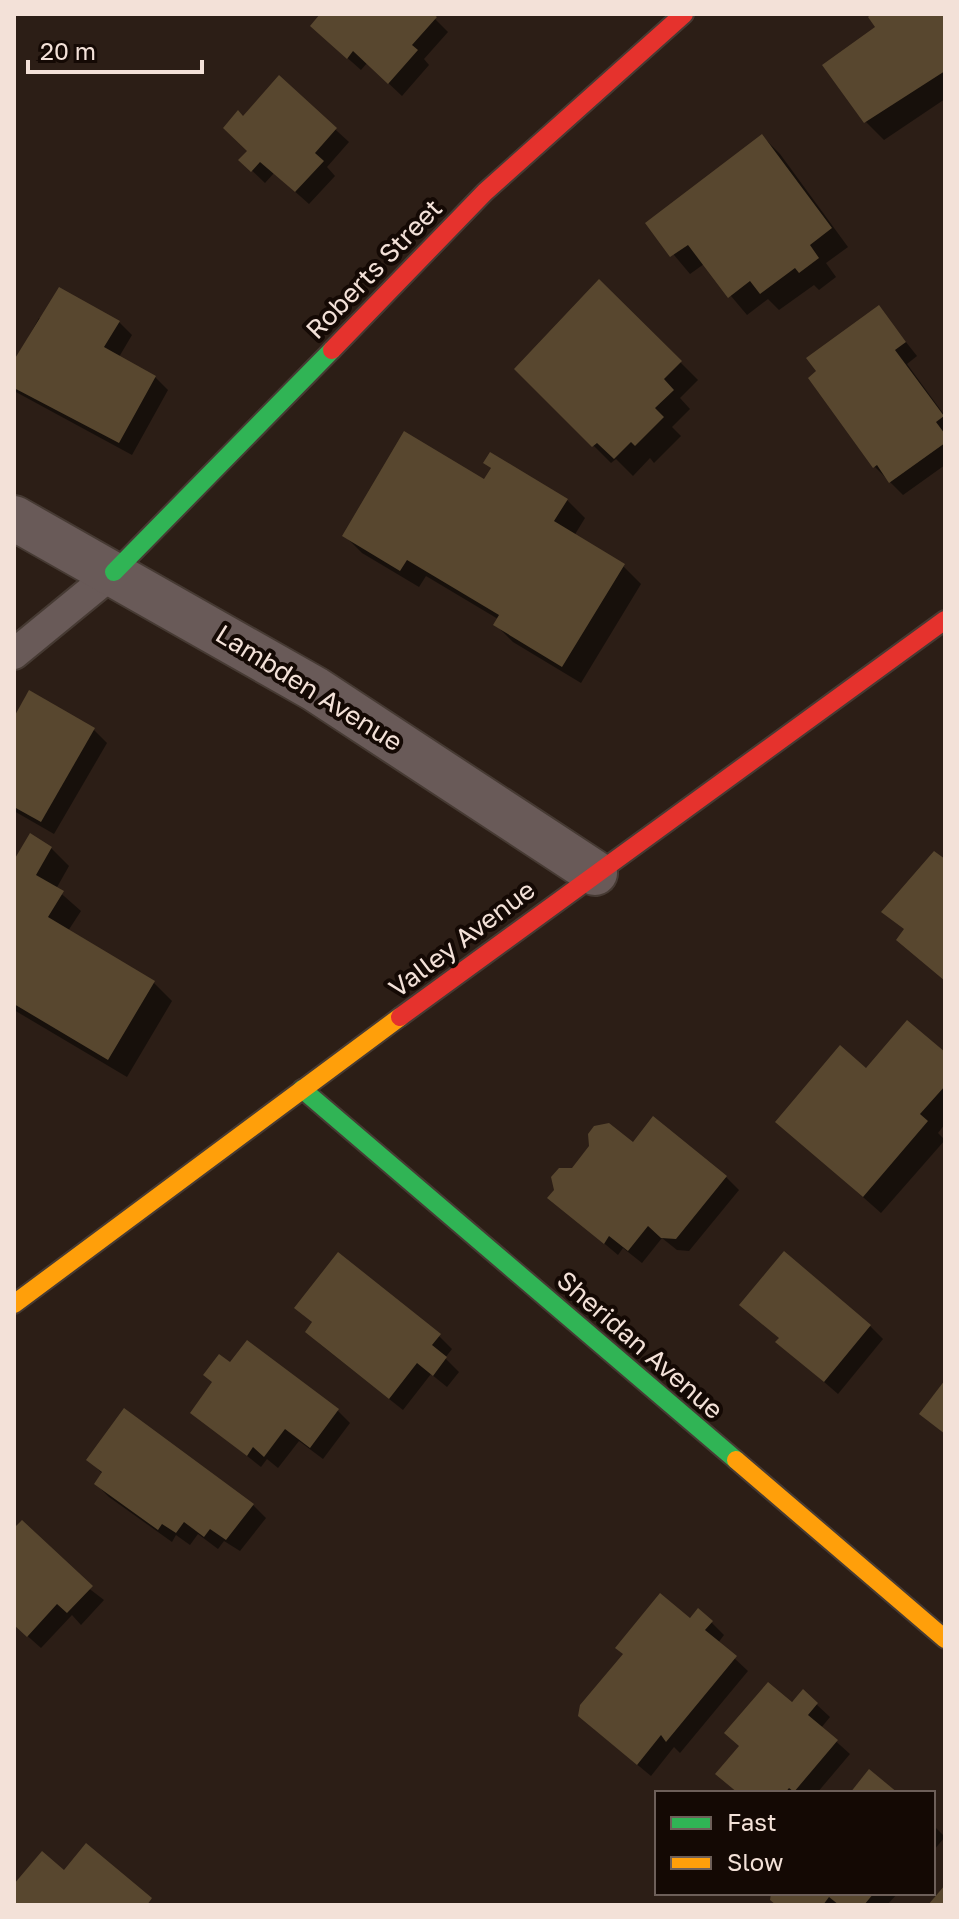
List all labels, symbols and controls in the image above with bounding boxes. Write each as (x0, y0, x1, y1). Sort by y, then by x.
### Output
scale bar (28, 24, 202, 74)
text: 20 m (40, 36, 96, 65)
street label: Roberts Street (299, 192, 448, 345)
street label: Lambden Avenue (210, 618, 408, 757)
street label: Valley Avenue (383, 874, 541, 1003)
street label: Sheridan Avenue (551, 1264, 730, 1425)
legend (655, 1791, 935, 1895)
text: Fast (727, 1807, 777, 1836)
text: Slow (727, 1847, 783, 1876)

